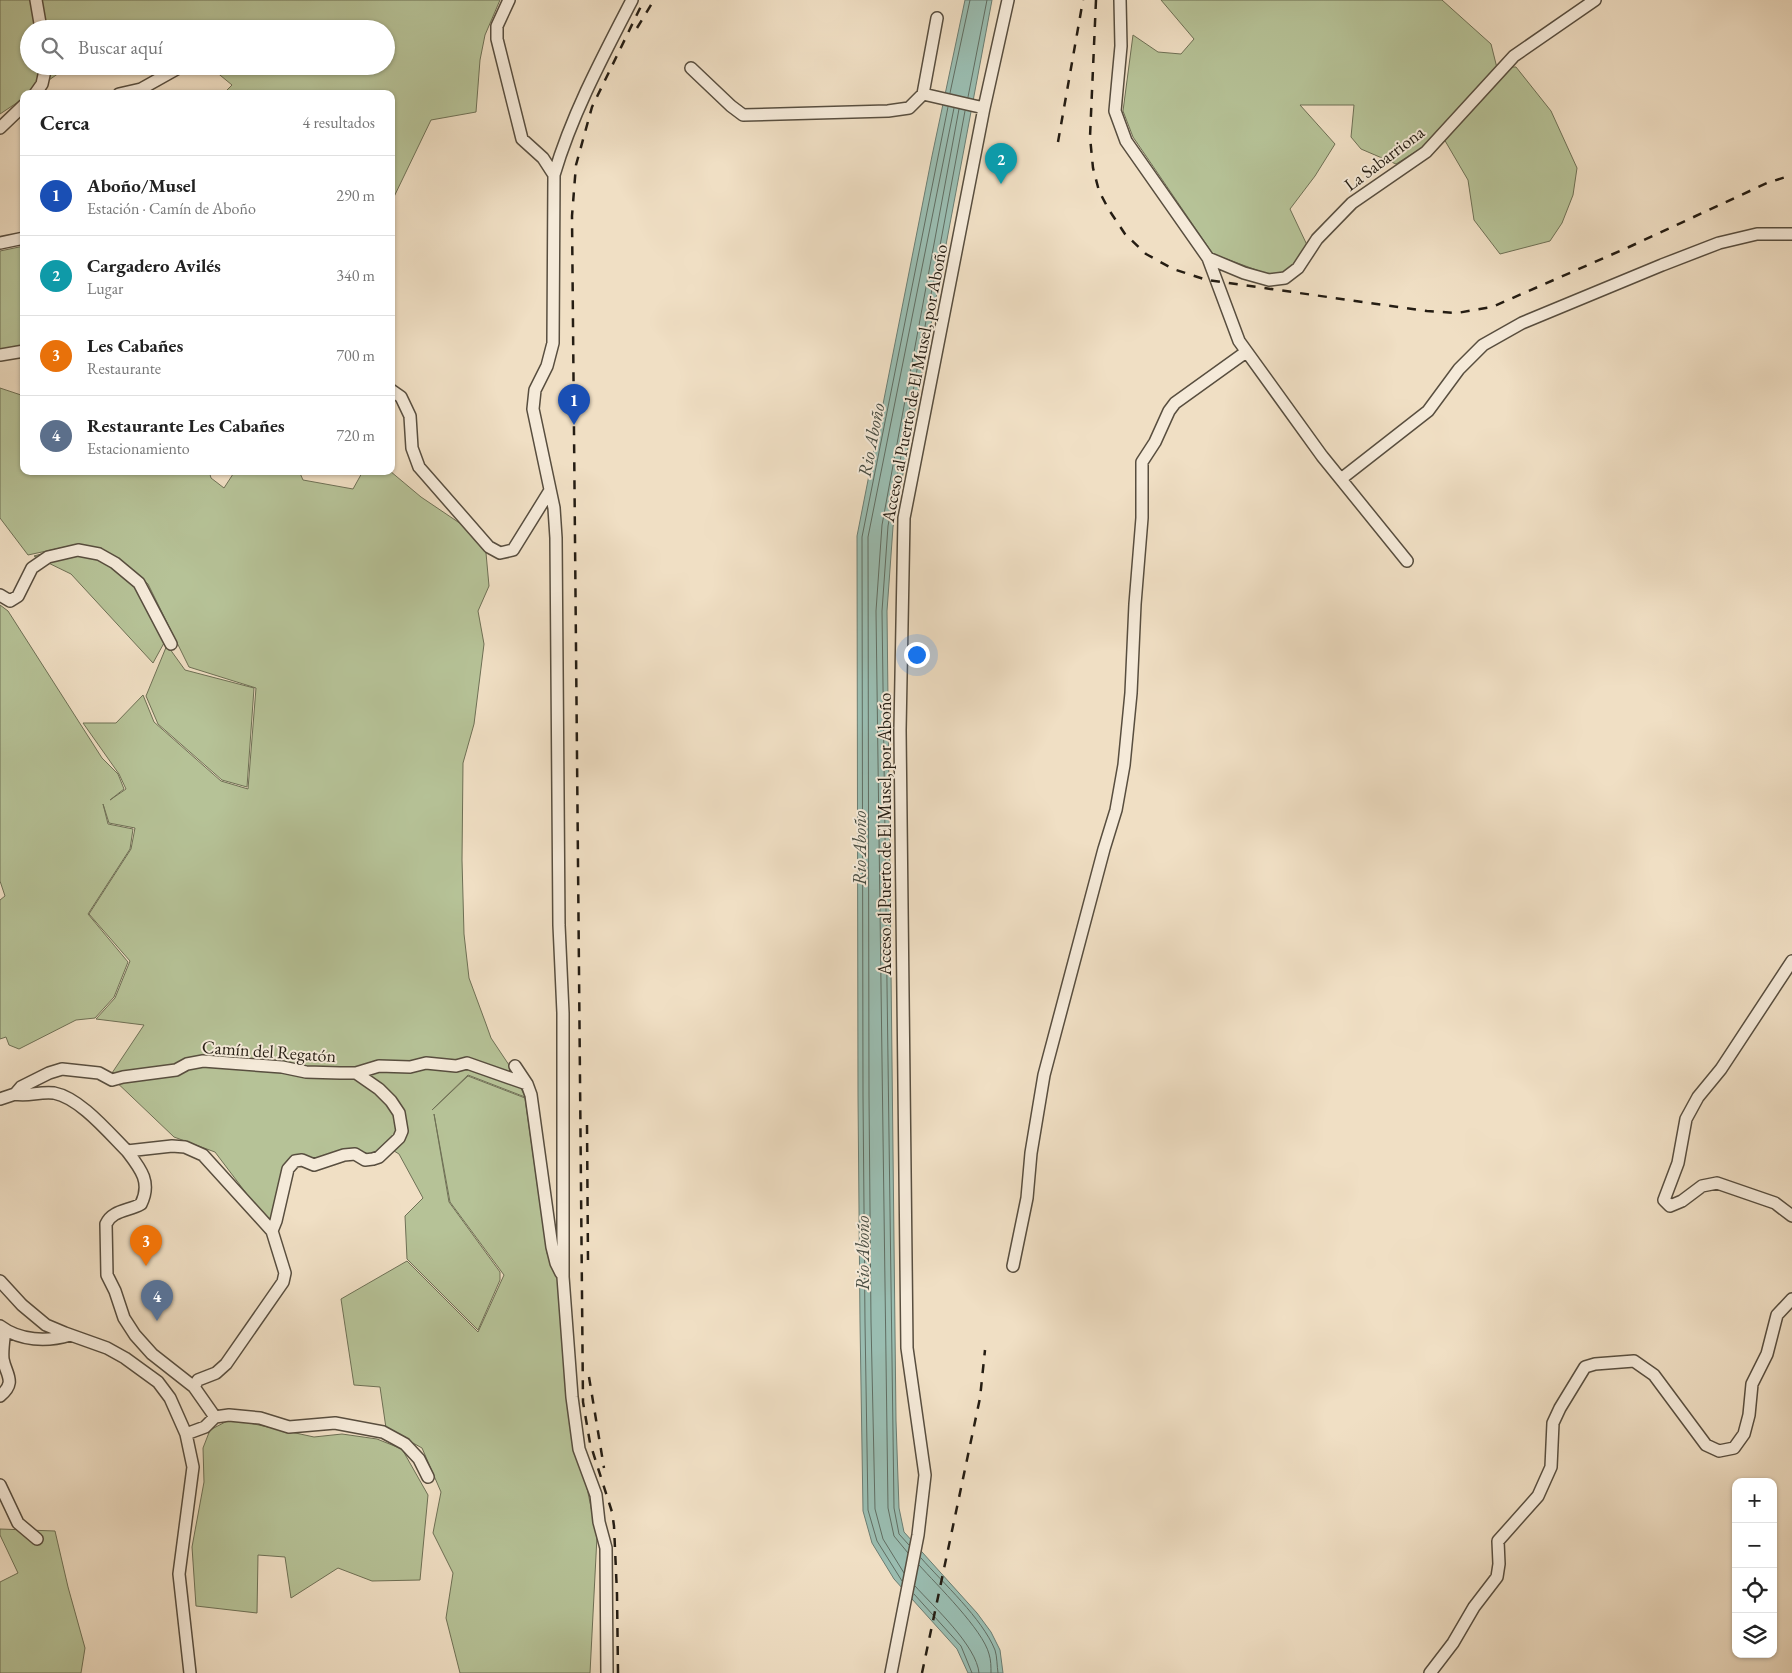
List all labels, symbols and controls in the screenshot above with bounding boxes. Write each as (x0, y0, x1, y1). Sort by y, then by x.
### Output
search box (20, 20, 395, 75)
icon: search (38, 34, 66, 62)
text: Buscar aquí (78, 35, 163, 60)
text: Cerca (40, 109, 90, 136)
text: 4 resultados (303, 112, 375, 133)
street label: La Sabarriona (1339, 120, 1429, 196)
pin: 2 (985, 143, 1017, 184)
text: Aboño/Musel (87, 173, 196, 198)
text: 1 (52, 185, 60, 206)
text: 290 m (336, 185, 375, 206)
text: Estación · Camín de Aboño (87, 198, 256, 219)
street label: Acceso al Puerto de El Musel, por Aboño (876, 242, 952, 525)
text: Cargadero Avilés (87, 253, 221, 278)
text: 2 (52, 265, 60, 286)
text: 340 m (336, 265, 375, 286)
text: Lugar (87, 278, 123, 299)
text: Les Cabañes (87, 333, 183, 358)
text: 3 (52, 345, 60, 366)
text: 700 m (336, 345, 375, 366)
text: Restaurante (87, 358, 161, 379)
pin: 1 (558, 384, 590, 425)
water label: Rio Aboño (852, 401, 890, 479)
text: Restaurante Les Cabañes (87, 413, 285, 438)
text: 4 (52, 425, 60, 446)
text: 720 m (336, 425, 375, 446)
text: Estacionamiento (87, 438, 190, 459)
your location (904, 642, 930, 668)
street label: Acceso al Puerto de El Musel, por Aboño (873, 693, 896, 976)
water label: Rio Aboño (847, 811, 872, 885)
street label: Camín del Regatón (201, 1035, 337, 1067)
water label: Rio Aboño (850, 1216, 875, 1290)
pin: 3 (130, 1225, 162, 1266)
pin: 4 (141, 1280, 173, 1321)
map controls (1732, 1478, 1777, 1658)
button: + (1732, 1478, 1777, 1523)
button: − (1732, 1523, 1777, 1568)
button: locate (1732, 1568, 1777, 1613)
button: layers (1732, 1613, 1777, 1658)

